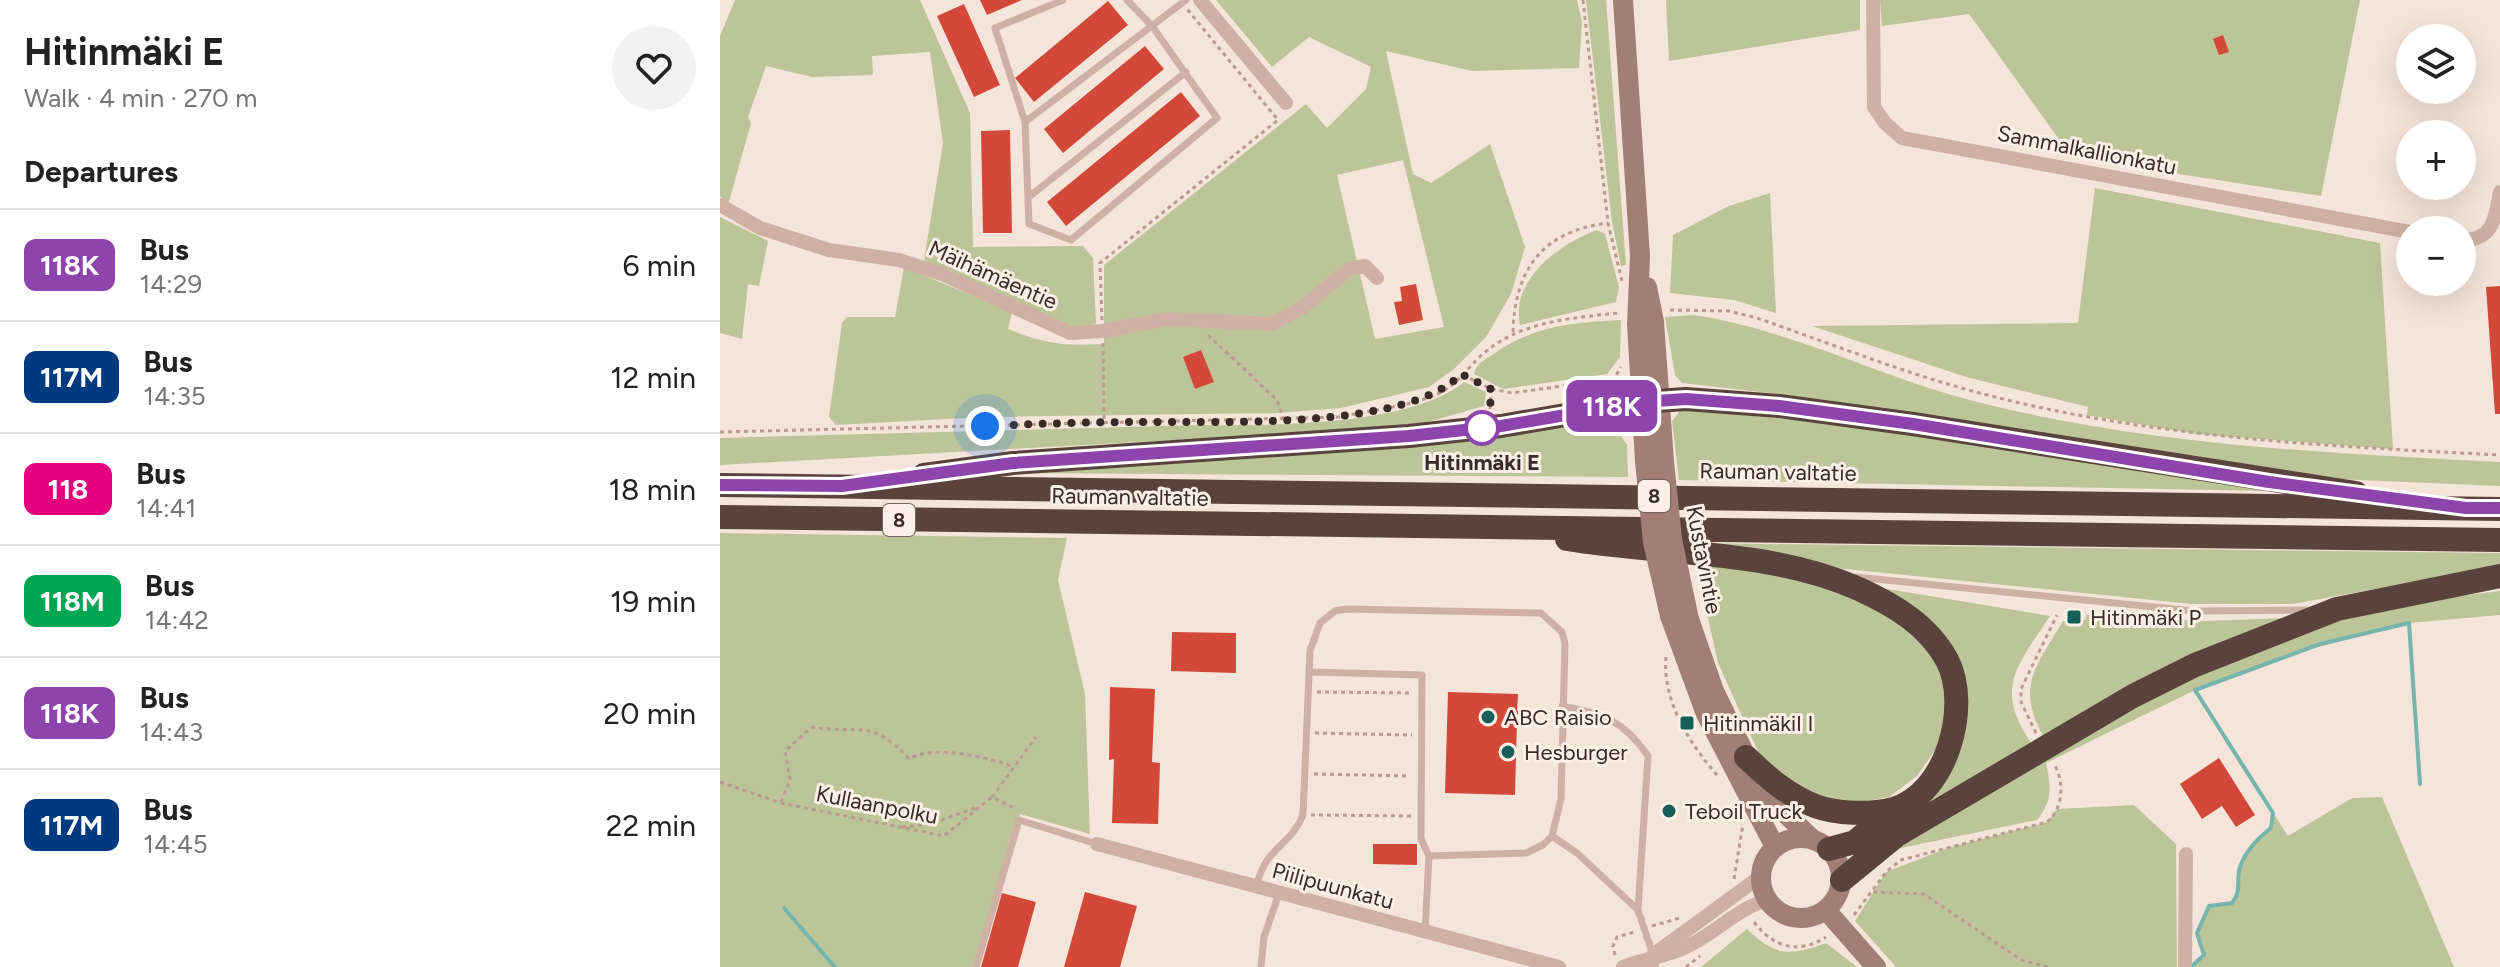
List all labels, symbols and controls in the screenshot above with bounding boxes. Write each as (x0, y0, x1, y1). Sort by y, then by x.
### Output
map controls (2396, 24, 2476, 296)
button: layers (2396, 24, 2476, 104)
button: heart (612, 26, 696, 110)
text: Hitinmäki E (24, 29, 224, 75)
text: Walk · 4 min · 270 m (24, 82, 257, 114)
street label: Sammalkallionkatu (1995, 119, 2179, 181)
button: + (2396, 120, 2476, 200)
text: Departures (24, 153, 178, 190)
button: − (2396, 216, 2476, 296)
text: Bus (139, 231, 189, 268)
street label: Mäihämäentie (924, 235, 1062, 315)
text: 6 min (622, 247, 696, 284)
text: 118K (40, 248, 99, 282)
text: 14:29 (139, 268, 202, 300)
text: Bus (143, 343, 193, 380)
text: 12 min (610, 359, 696, 396)
text: 117M (40, 360, 103, 394)
text: 14:35 (143, 380, 206, 412)
line badge: 118K (1556, 380, 1668, 432)
text: 118K (1582, 389, 1642, 423)
your location (965, 406, 1005, 446)
marker: Hitinmäki E (1465, 411, 1499, 445)
place label: Hitinmäki E (1424, 449, 1540, 476)
text: Bus (136, 455, 185, 492)
street label: Rauman valtatie (1699, 457, 1857, 487)
text: 18 min (609, 471, 696, 508)
text: 118 (48, 472, 88, 506)
road number: 8 (1638, 480, 1670, 512)
street label: Rauman valtatie (1051, 482, 1209, 512)
text: 14:41 (136, 492, 196, 524)
road number: 8 (883, 504, 915, 536)
street label: Kustavintie (1680, 504, 1728, 616)
text: Bus (145, 567, 194, 604)
text: 19 min (610, 583, 696, 620)
text: 118M (40, 584, 105, 618)
text: 14:42 (145, 604, 209, 636)
place label: Hitinmäki P (2090, 604, 2201, 631)
marker: Hitinmäki P (2065, 608, 2083, 626)
text: Bus (139, 679, 189, 716)
text: 20 min (603, 695, 696, 732)
text: 118K (40, 696, 99, 730)
place label: ABC Raisio (1504, 704, 1612, 731)
marker: ABC Raisio (1479, 708, 1497, 726)
place label: HitinmäkiI I (1703, 710, 1813, 737)
marker: HitinmäkiI I (1678, 714, 1696, 732)
text: 14:43 (139, 716, 203, 748)
place label: Hesburger (1524, 739, 1628, 766)
marker: Hesburger (1499, 743, 1517, 761)
street label: Kullaanpolku (814, 780, 940, 830)
text: Bus (143, 791, 193, 828)
place label: Teboil Truck (1685, 798, 1803, 825)
marker: Teboil Truck (1660, 802, 1678, 820)
text: 22 min (606, 807, 696, 844)
text: 117M (40, 808, 103, 842)
text: 14:45 (143, 828, 208, 860)
street label: Piilipuunkatu (1269, 857, 1397, 915)

